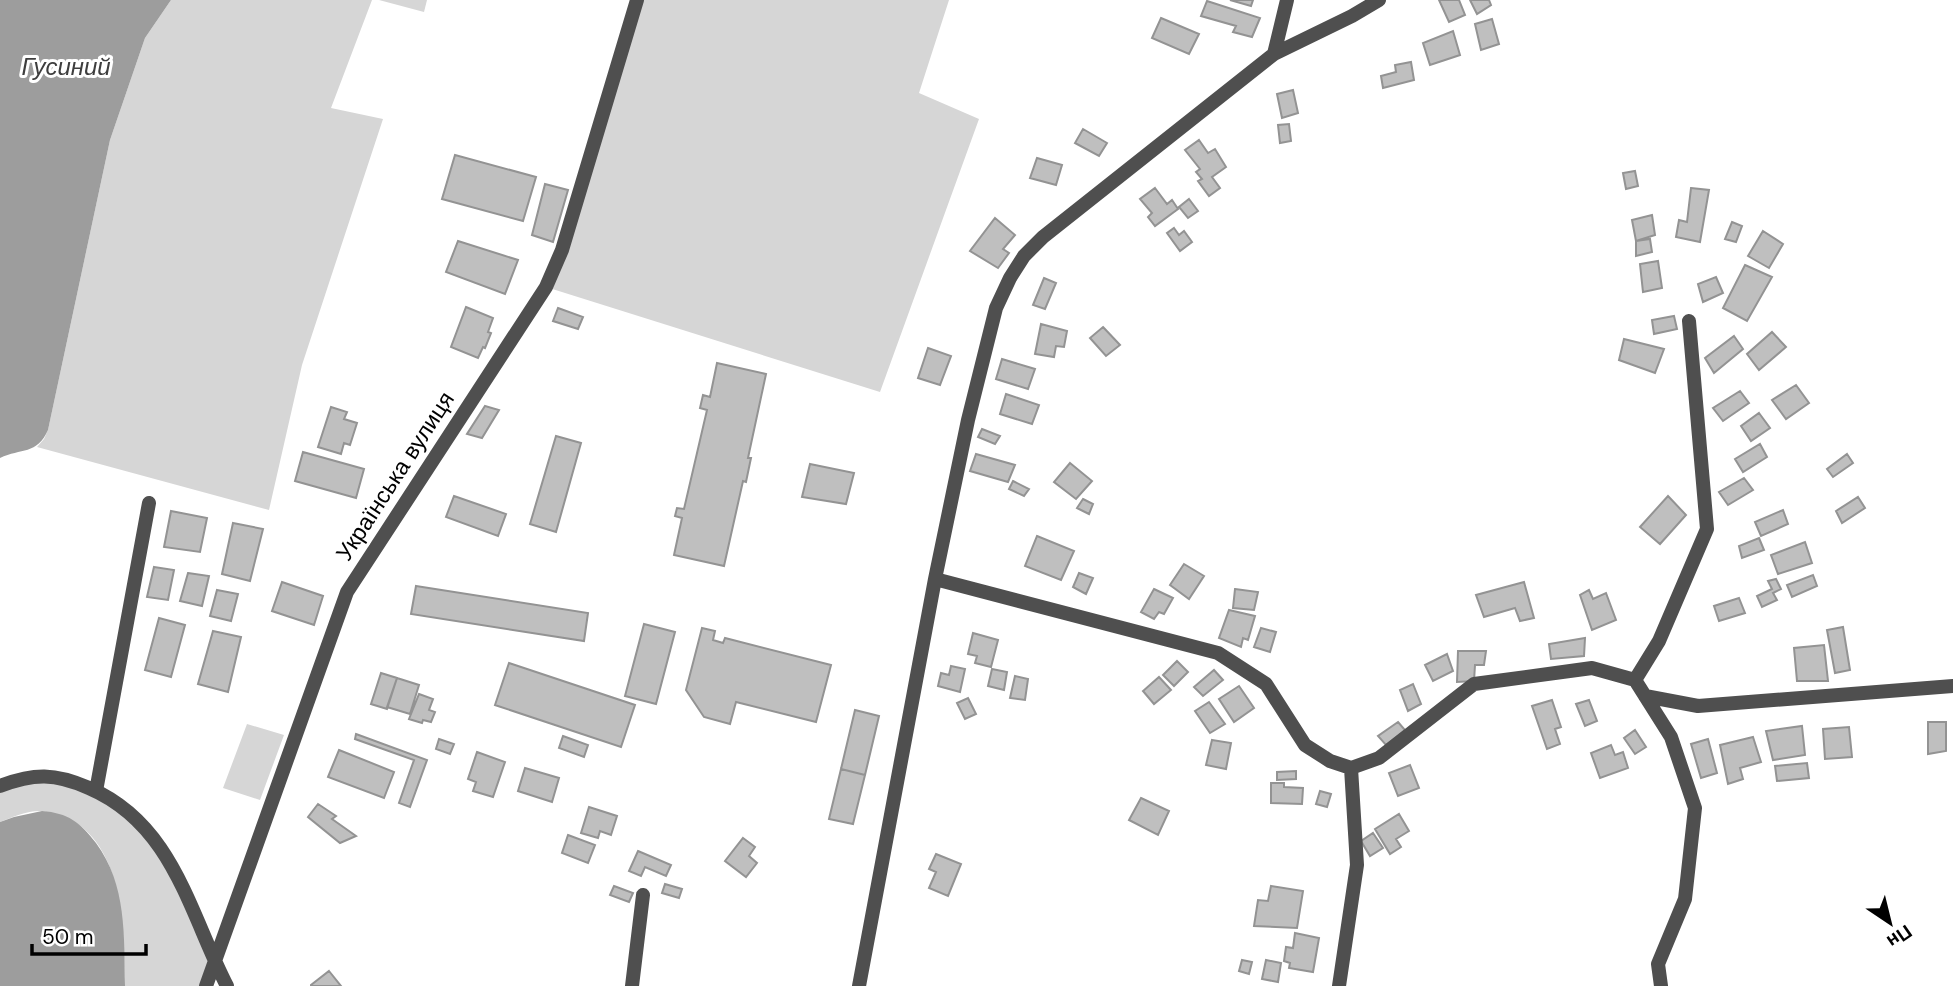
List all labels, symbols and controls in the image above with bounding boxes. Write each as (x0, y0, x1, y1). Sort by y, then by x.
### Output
water label: Гусиний (21, 51, 111, 82)
street label: Українська вулиця (329, 386, 461, 566)
north arrow (1855, 888, 1925, 958)
scale bar (32, 912, 145, 956)
text: Пн (1882, 919, 1917, 954)
text: 50 m (42, 923, 93, 951)

